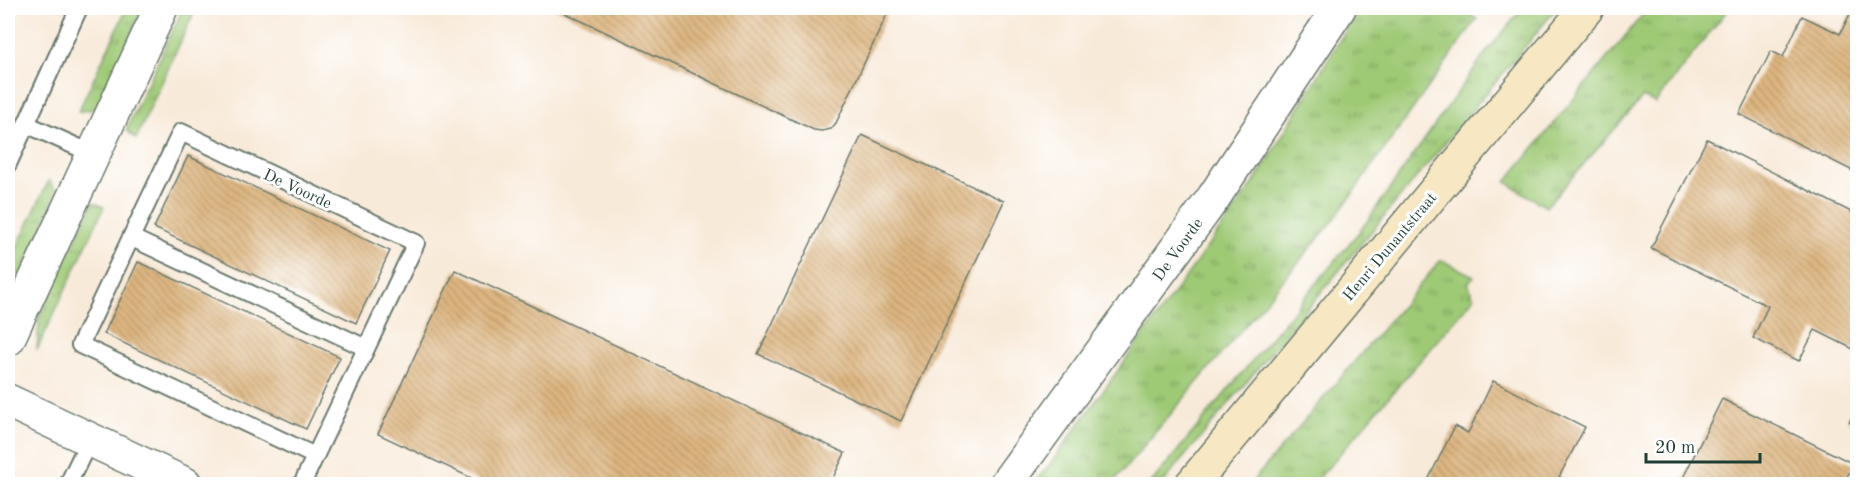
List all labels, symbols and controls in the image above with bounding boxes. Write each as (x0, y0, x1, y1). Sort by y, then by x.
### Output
street label: De Voorde (261, 167, 334, 213)
street label: Henri Dunantstraat (1341, 190, 1441, 305)
street label: De Voorde (1151, 216, 1207, 285)
scale bar (1646, 426, 1760, 464)
text: 20 m (1655, 439, 1695, 457)

